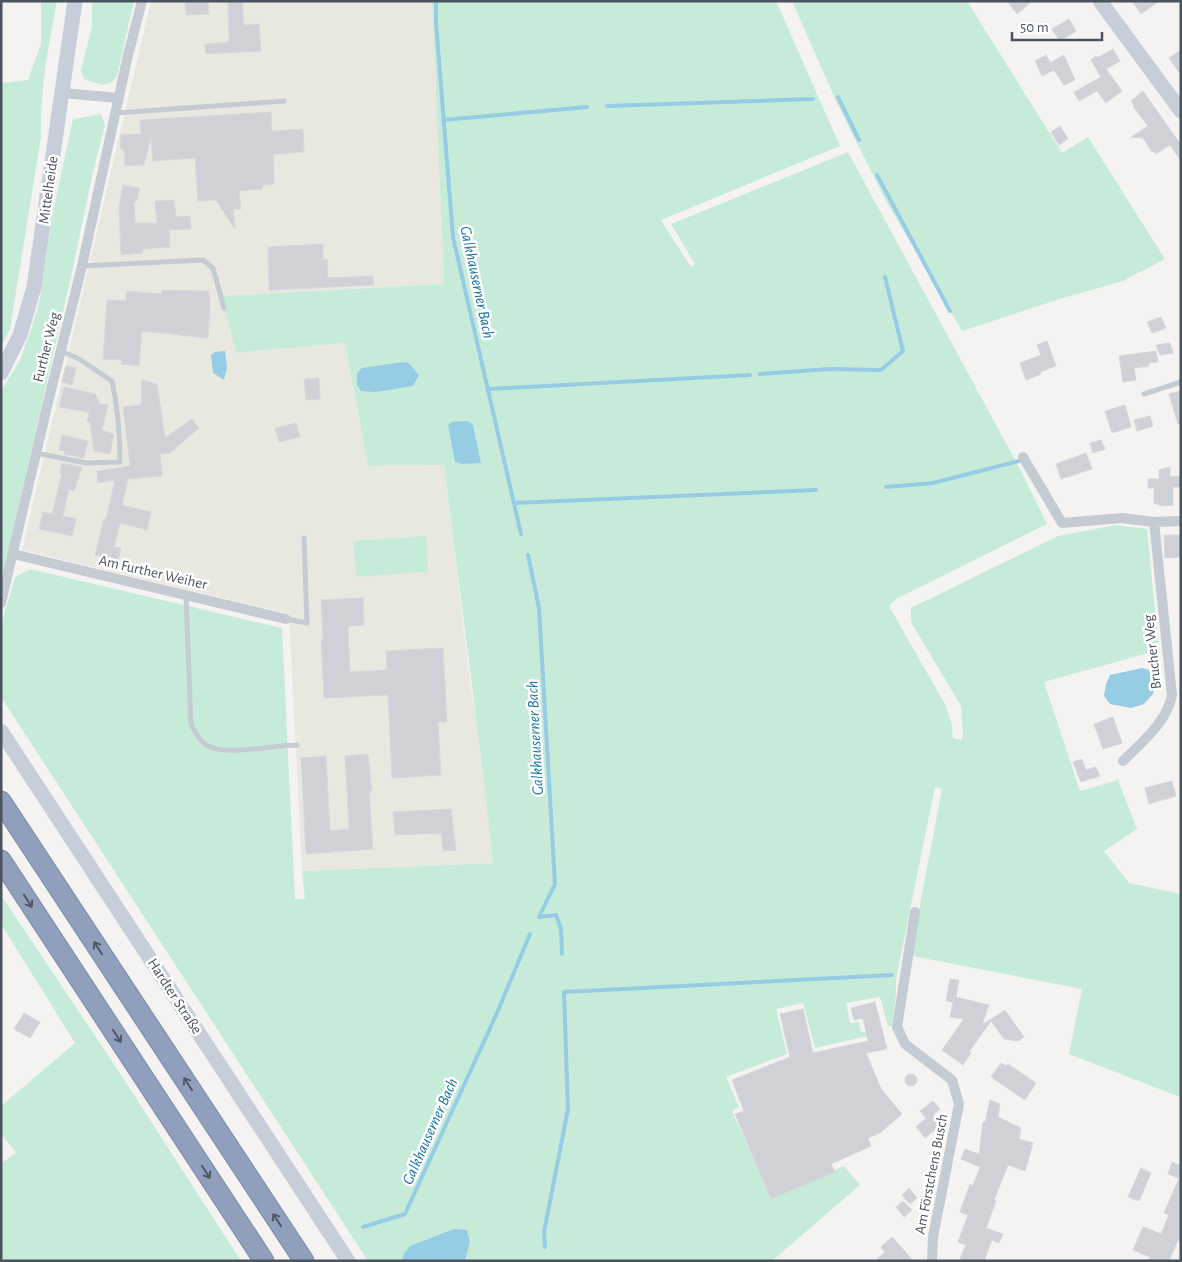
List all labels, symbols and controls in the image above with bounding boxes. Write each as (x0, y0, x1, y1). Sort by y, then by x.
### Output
scale bar (1012, 10, 1102, 42)
text: 50 m (1020, 20, 1049, 35)
street label: Mittelheide (36, 155, 61, 225)
water label: Galkhauserner Bach (457, 224, 497, 340)
street label: Further Weg (31, 310, 63, 384)
street label: Am Further Weiher (97, 553, 209, 592)
street label: Brucher Weg (1141, 613, 1164, 690)
water label: Galkhauserner Bach (524, 680, 546, 796)
one-way arrow (23, 893, 33, 907)
one-way arrow (93, 942, 103, 956)
street label: Hardter Straße (145, 956, 205, 1037)
one-way arrow (112, 1029, 122, 1043)
water label: Galkhauserner Bach (399, 1076, 461, 1187)
one-way arrow (183, 1078, 193, 1092)
street label: Am Förstchens Busch (912, 1113, 951, 1236)
one-way arrow (202, 1165, 212, 1179)
one-way arrow (272, 1213, 282, 1227)

